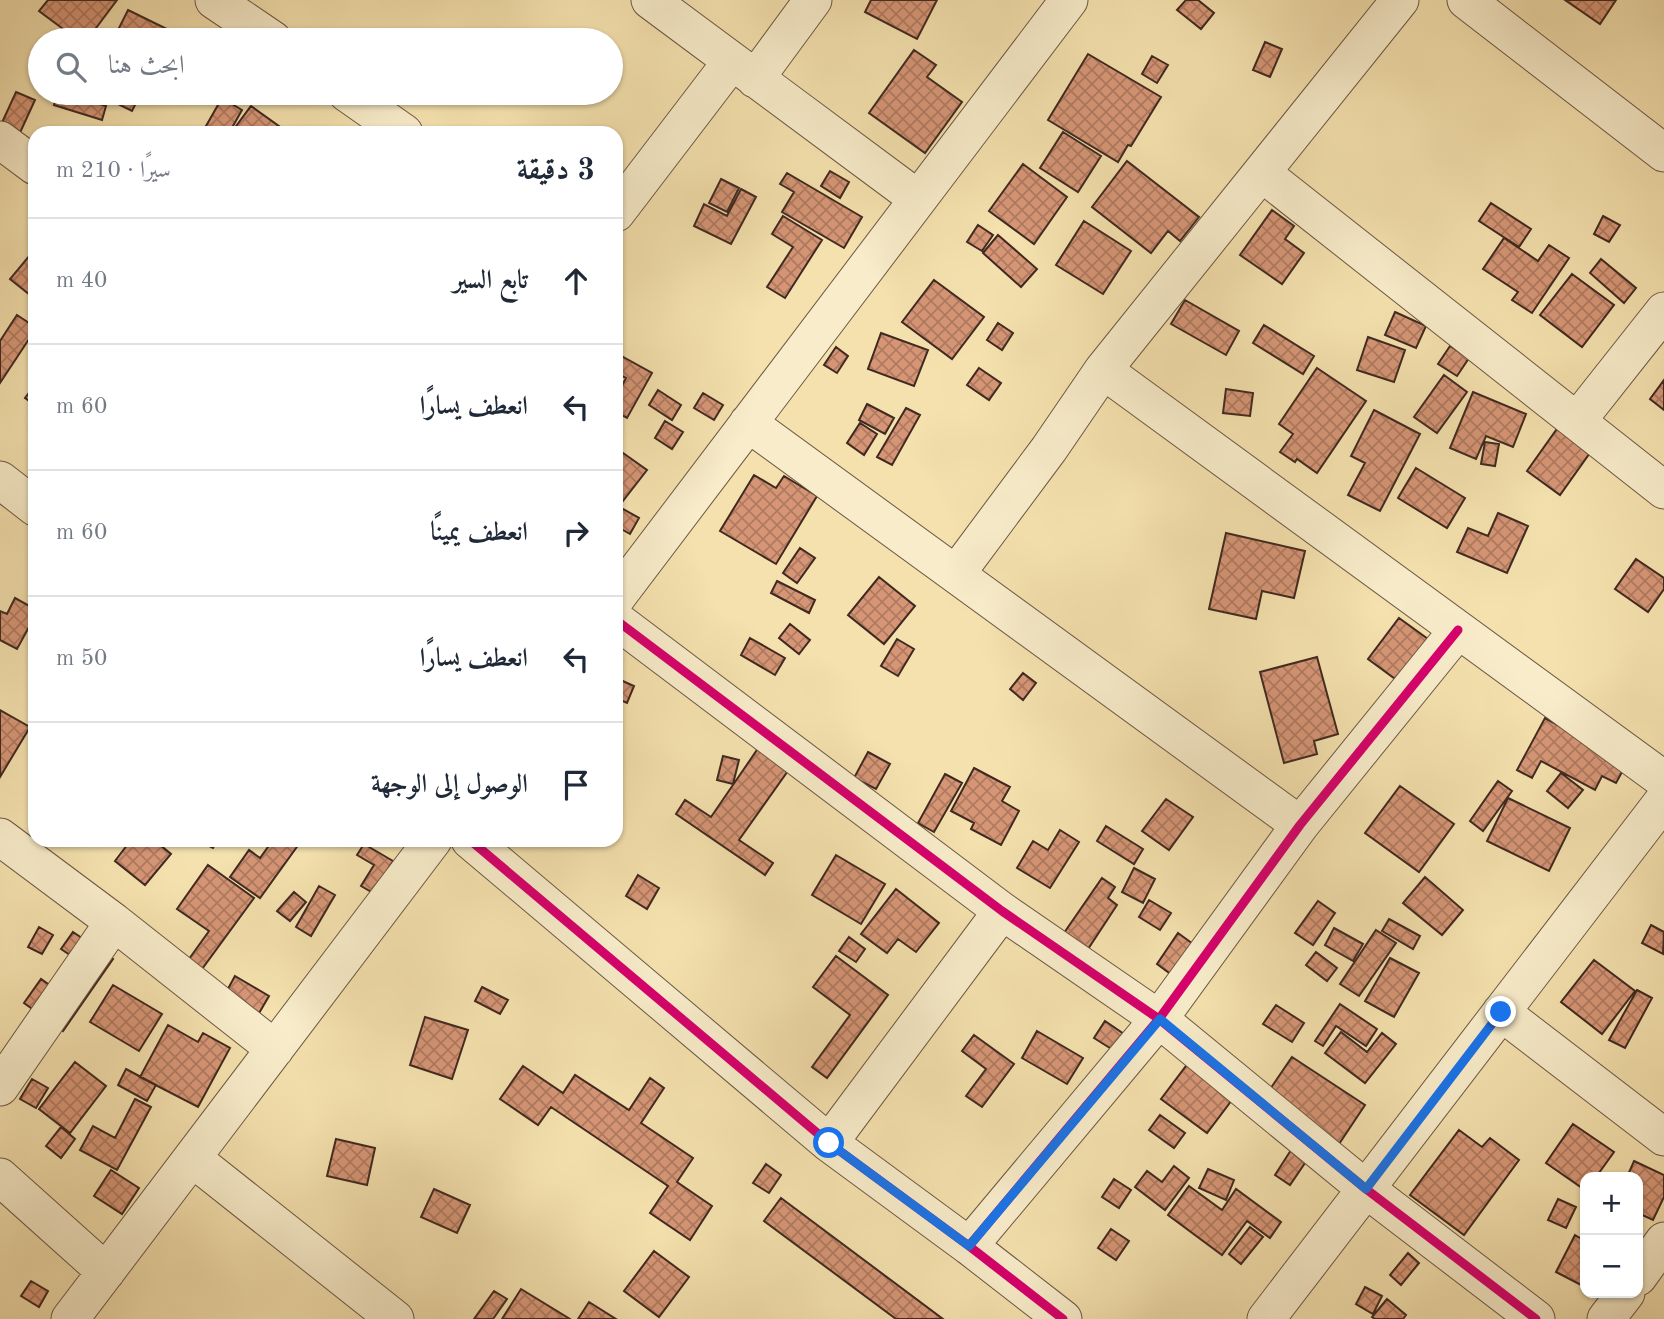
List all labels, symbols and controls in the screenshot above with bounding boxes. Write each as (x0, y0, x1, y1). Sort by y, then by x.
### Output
search box (28, 28, 623, 105)
icon: search (52, 48, 90, 86)
text: ابحث هنا (108, 53, 185, 79)
text: 3 دقيقة (517, 156, 595, 186)
text: سيرًا · 210 m (56, 159, 171, 182)
icon: ahead (557, 262, 595, 300)
text: تابع السير (453, 268, 528, 294)
text: 40 m (56, 269, 107, 292)
icon: left (557, 388, 595, 426)
text: انعطف يسارًا (420, 394, 528, 420)
text: 60 m (56, 395, 107, 418)
icon: right (557, 514, 595, 552)
text: انعطف يمينًا (430, 520, 528, 546)
text: 60 m (56, 521, 107, 544)
icon: left (557, 640, 595, 678)
text: انعطف يسارًا (420, 646, 528, 672)
text: 50 m (56, 647, 107, 670)
icon: arrive (557, 766, 595, 804)
text: الوصول إلى الوجهة (371, 772, 528, 798)
route end (1485, 996, 1516, 1027)
route start (813, 1127, 844, 1158)
map controls (1580, 1172, 1643, 1298)
button: + (1580, 1172, 1643, 1235)
button: − (1580, 1235, 1643, 1298)

